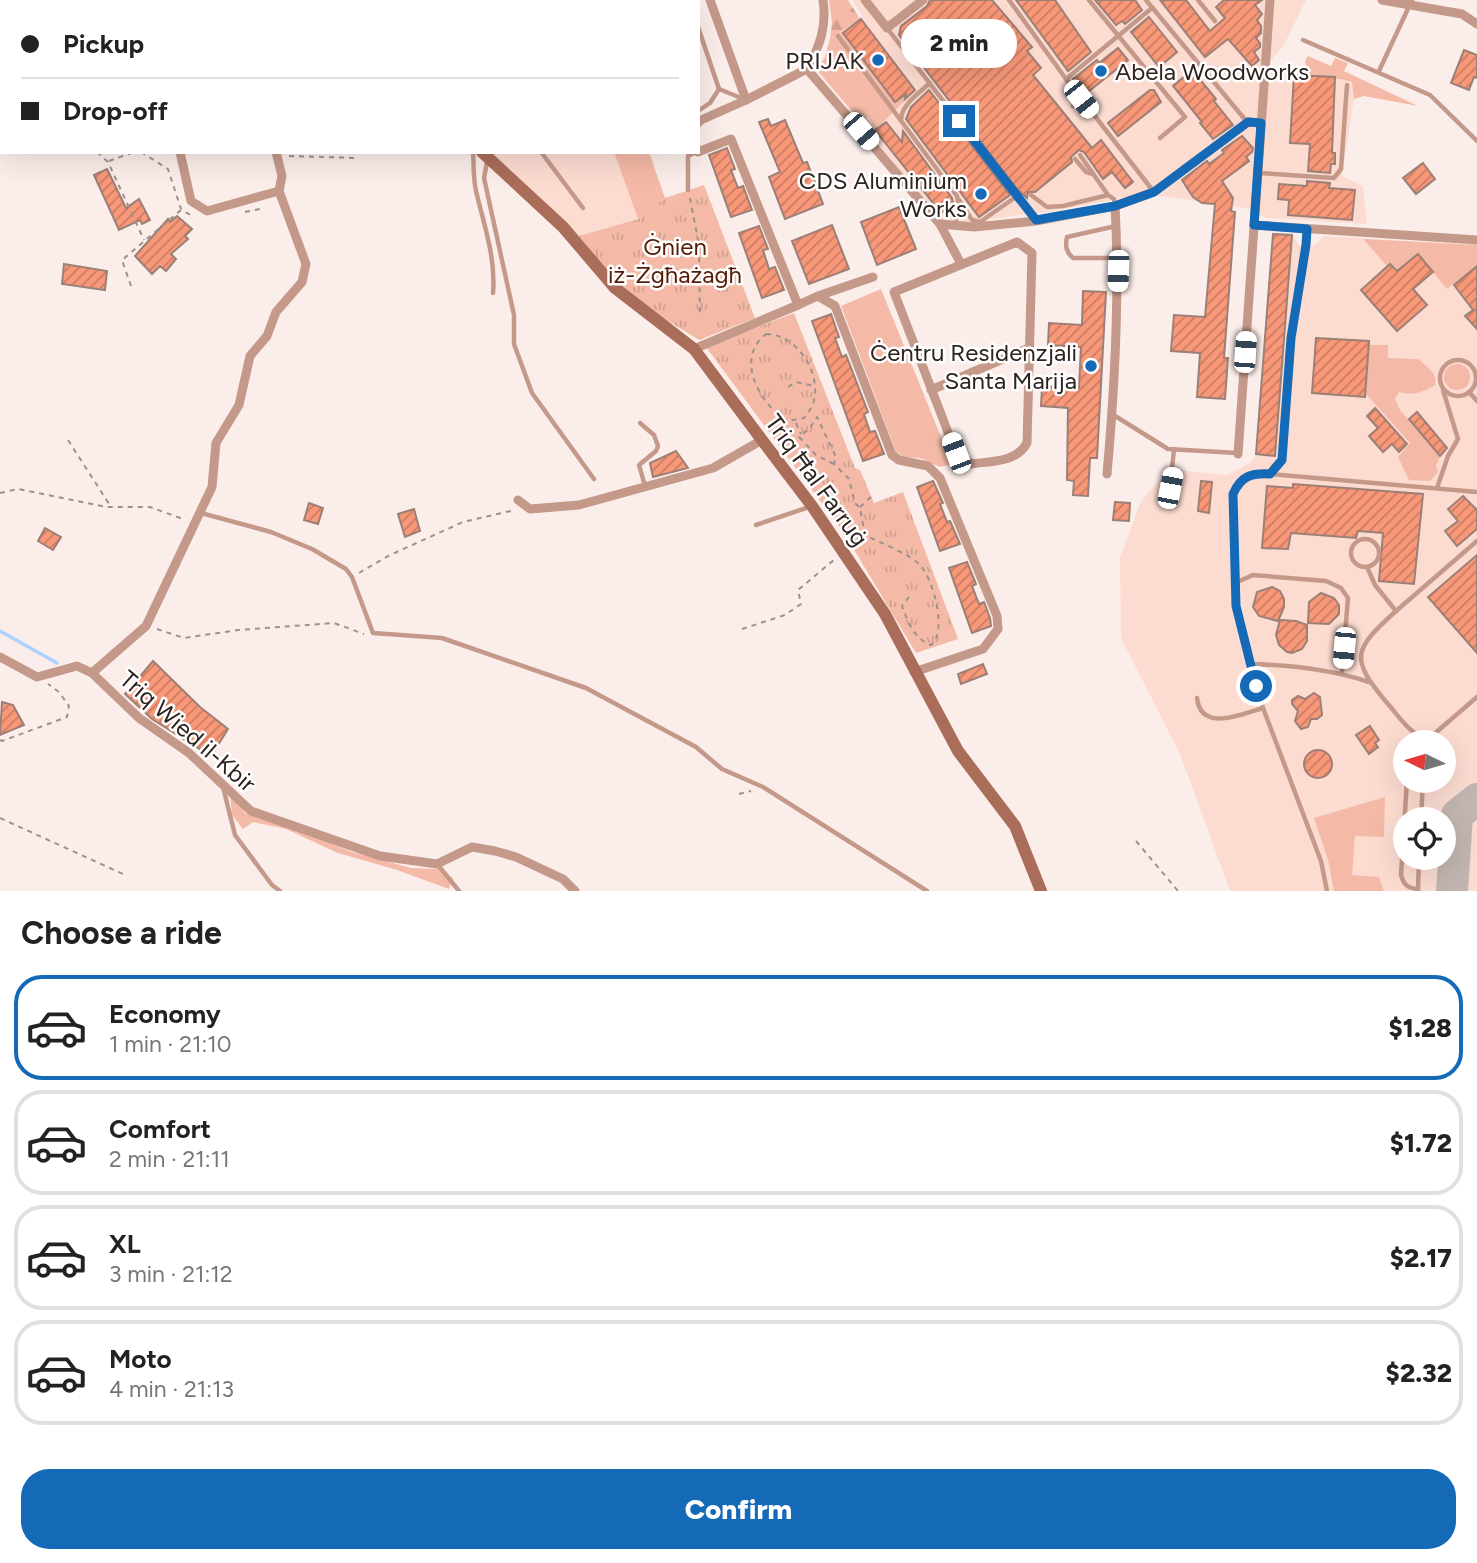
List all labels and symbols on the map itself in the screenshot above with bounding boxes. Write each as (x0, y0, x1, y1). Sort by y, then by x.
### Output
callout: 2 min (901, 19, 1017, 68)
place label: PRIJAK (785, 46, 864, 75)
marker: PRIJAK (870, 52, 886, 68)
place label: Abela Woodworks (1115, 57, 1309, 86)
marker: Abela Woodworks (1093, 63, 1109, 79)
car (1060, 76, 1103, 122)
route end (943, 105, 975, 137)
car (840, 108, 883, 154)
place label: CDS Aluminium Works (799, 166, 967, 223)
marker: CDS Aluminium Works (973, 186, 989, 202)
park label: Ġnien iż-Żgħażagħ (608, 232, 742, 289)
car (1107, 250, 1130, 292)
car (1234, 330, 1257, 374)
place label: Ċentru Residenzjali Santa Marija (870, 338, 1077, 395)
marker: Ċentru Residenzjali Santa Marija (1083, 358, 1099, 374)
street label: Triq Ħal Farruġ (759, 408, 875, 552)
car (939, 430, 974, 476)
car (1156, 465, 1185, 511)
car (1332, 626, 1357, 670)
street label: Triq Wied il-Kbir (114, 664, 262, 798)
route start (1240, 670, 1272, 702)
north arrow (1393, 730, 1456, 793)

